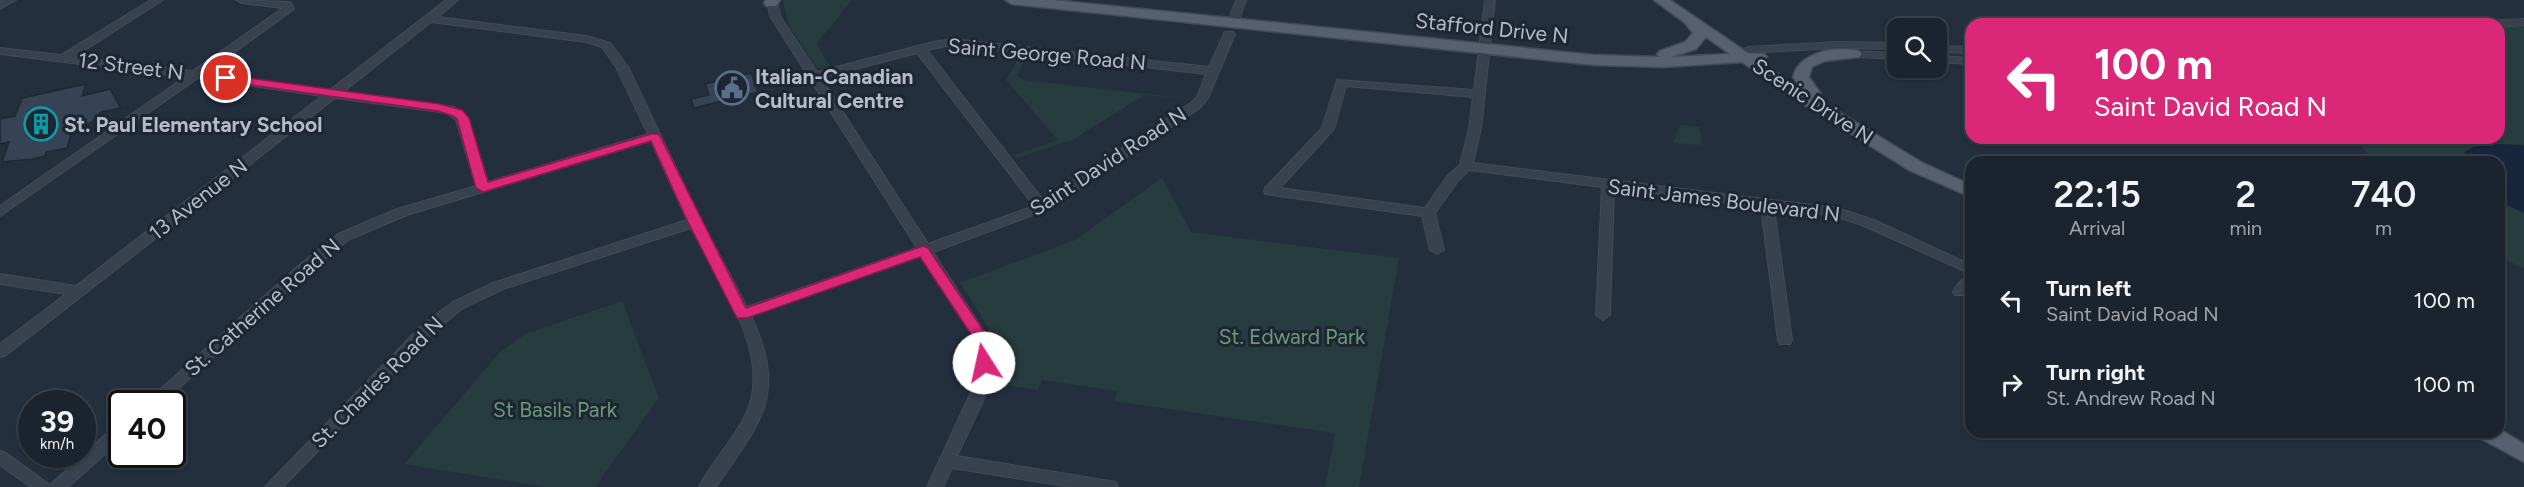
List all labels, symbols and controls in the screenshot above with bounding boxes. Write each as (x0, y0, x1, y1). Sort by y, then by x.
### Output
street label: Stafford Drive N (1414, 8, 1570, 48)
map controls (1887, 18, 1947, 78)
button: search (1887, 18, 1947, 78)
street label: Saint George Road N (947, 33, 1147, 75)
text: 100 m (2094, 39, 2213, 90)
icon: left (1995, 42, 2073, 120)
street label: 12 Street N (77, 47, 185, 85)
pin (200, 52, 251, 103)
street label: Scenic Drive N (1748, 53, 1878, 149)
icon: arrive (209, 61, 242, 94)
place label: Italian-Canadian Cultural Centre (755, 64, 914, 113)
public building icon: Italian-Canadian Cultural Centre (714, 70, 750, 106)
text: Saint David Road N (2094, 90, 2327, 123)
street label: Saint David Road N (1025, 101, 1191, 221)
building icon: St. Paul Elementary School (23, 106, 59, 142)
place label: St. Paul Elementary School (64, 112, 322, 137)
street label: 13 Avenue N (144, 153, 252, 245)
street label: Saint James Boulevard N (1606, 173, 1842, 227)
text: 22:15 (2054, 173, 2141, 216)
text: 2 (2236, 173, 2256, 216)
text: 740 (2351, 173, 2416, 216)
text: Arrival (2069, 216, 2125, 240)
text: min (2229, 216, 2262, 240)
text: m (2375, 216, 2392, 240)
street label: St. Catherine Road N (179, 233, 345, 381)
text: Turn left (2046, 275, 2132, 302)
icon: left (1995, 284, 2028, 317)
text: 100 m (2414, 287, 2475, 314)
text: Saint David Road N (2046, 302, 2219, 326)
street label: St. Charles Road N (306, 311, 448, 453)
park label: St. Edward Park (1219, 324, 1366, 349)
position arrow (952, 331, 1016, 395)
text: Turn right (2046, 359, 2145, 386)
icon: right (1995, 368, 2028, 401)
text: 100 m (2414, 371, 2475, 398)
text: St. Andrew Road N (2046, 386, 2216, 410)
speed limit sign: 40 (108, 390, 186, 468)
park label: St Basils Park (493, 397, 618, 422)
text: 39 (40, 403, 74, 440)
text: km/h (40, 435, 74, 453)

